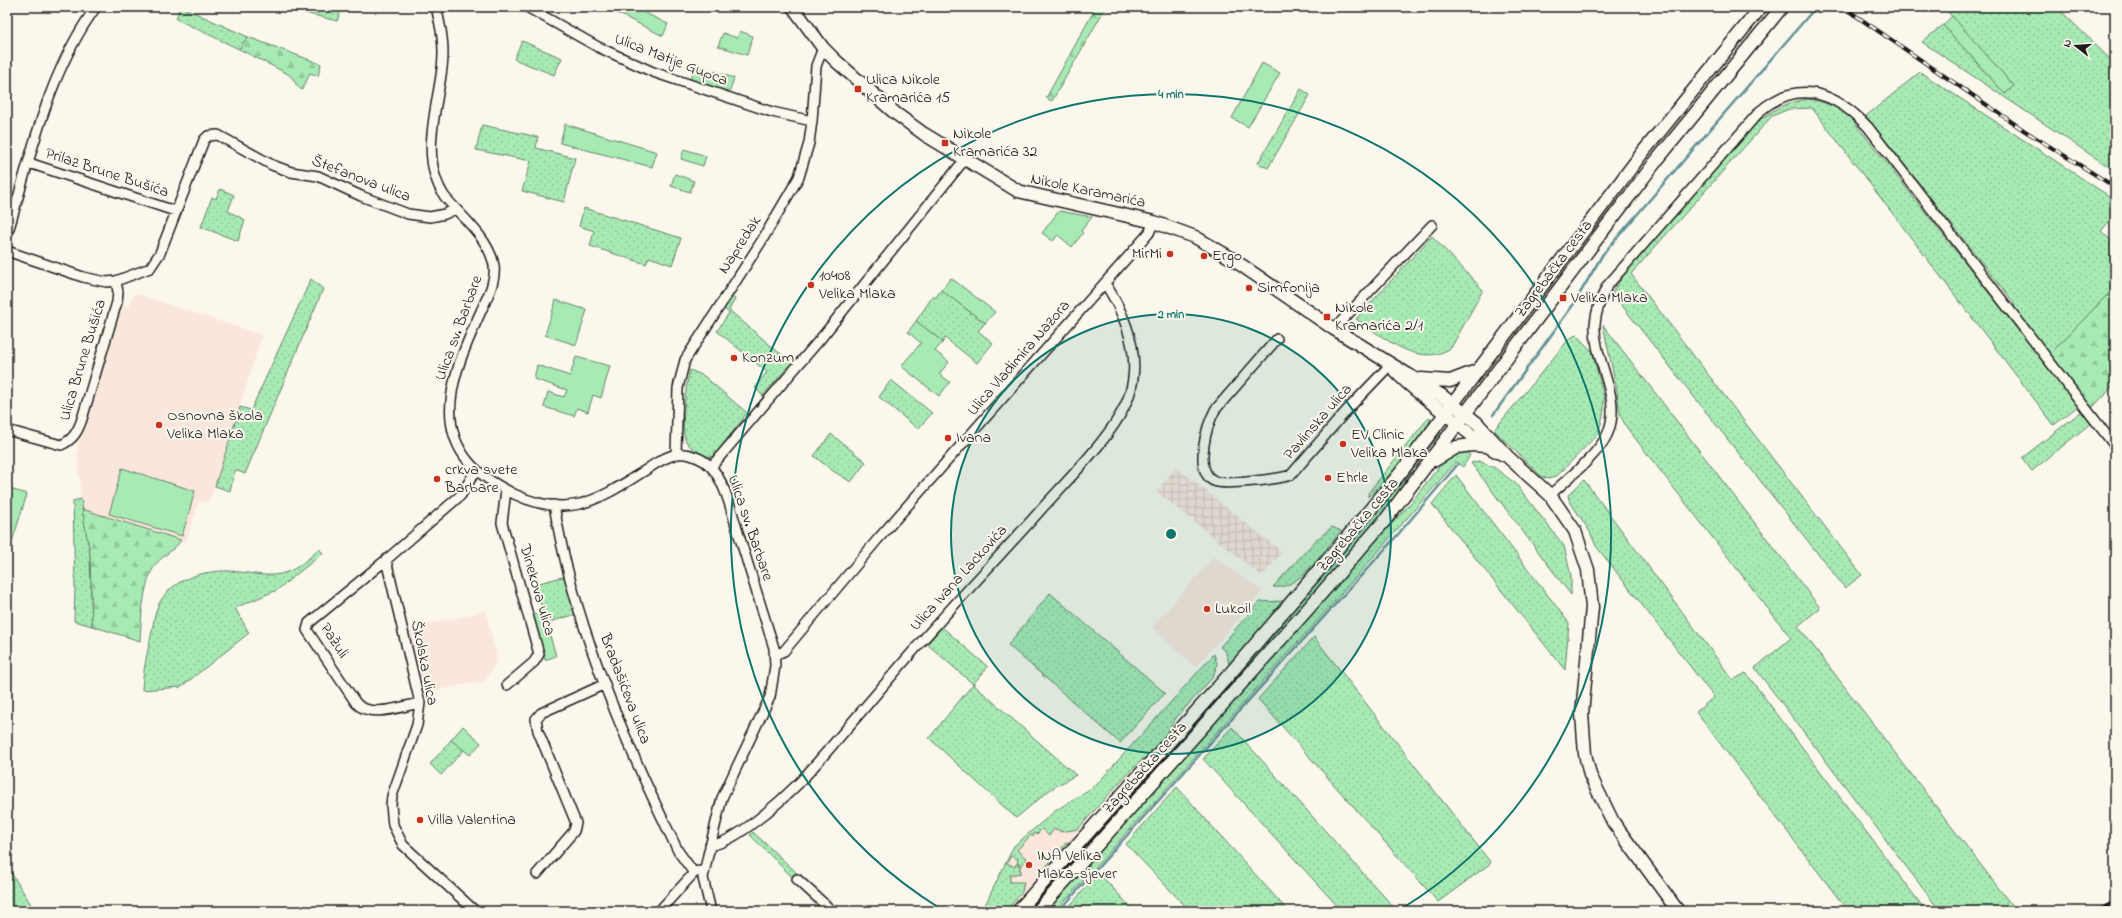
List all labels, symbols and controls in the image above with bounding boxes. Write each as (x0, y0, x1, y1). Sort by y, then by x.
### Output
north arrow (2056, 26, 2096, 66)
street label: Ulica Matije Gupca (611, 27, 731, 93)
text: N (2059, 37, 2076, 49)
place label: Ulica Nikole Kramarića 15 (866, 68, 950, 110)
marker: Ulica Nikole Kramarića 15 (853, 84, 863, 94)
text: 4 min (1157, 86, 1184, 104)
place label: Nikole Kramarića 32 (953, 122, 1038, 164)
marker: Nikole Kramarića 32 (940, 138, 950, 148)
street label: Prilaz Brune Bušića (42, 142, 172, 204)
street label: Štefanova ulica (308, 149, 414, 209)
street label: Nikole Karamarića (1028, 167, 1148, 215)
street label: Napredak (712, 210, 768, 279)
street label: Zagrebačka cesta (1509, 215, 1599, 323)
place label: MirMi (1132, 242, 1162, 266)
place label: Ergo (1212, 244, 1242, 268)
marker: MirMi (1165, 249, 1175, 259)
marker: Ergo (1199, 251, 1209, 261)
place label: 10408 Velika Mlaka (818, 264, 896, 306)
street label: Ulica sv. Barbare (429, 271, 489, 384)
place label: Simfonija (1257, 276, 1320, 300)
marker: 10408 Velika Mlaka (806, 280, 816, 290)
marker: Simfonija (1244, 283, 1254, 293)
place label: Velika Mlaka (1570, 286, 1648, 310)
marker: Velika Mlaka (1558, 293, 1568, 303)
street label: Ulica Vladimira Nazora (962, 295, 1076, 421)
street label: Ulica Brune Bušića (53, 296, 113, 424)
place label: Nikole Kramarića 2/1 (1335, 296, 1423, 338)
text: 2 min (1157, 306, 1184, 324)
marker: Nikole Kramarića 2/1 (1322, 312, 1332, 322)
place label: Konzum (742, 346, 794, 370)
marker: Konzum (729, 353, 739, 363)
street label: Pavlinska ulica (1278, 378, 1358, 466)
place label: Osnovna škola Velika Mlaka (166, 404, 263, 446)
marker: Osnovna škola Velika Mlaka (154, 420, 164, 430)
place label: EV Clinic Velika Mlaka (1350, 423, 1428, 465)
place label: Ivana (956, 426, 991, 450)
marker: Ivana (943, 433, 953, 443)
marker: EV Clinic Velika Mlaka (1338, 439, 1348, 449)
place label: crkva svete Barbare (444, 458, 518, 500)
place label: Ehrle (1336, 466, 1369, 490)
street label: Ulica sv. Barbare (721, 472, 780, 585)
street label: Zagrebačka cesta (1311, 472, 1405, 578)
marker: Ehrle (1323, 473, 1333, 483)
marker: crkva svete Barbare (432, 474, 442, 484)
street label: Ulica Ivana Lackovića (904, 519, 1014, 637)
centre of rings (1164, 527, 1178, 541)
street label: Dinekova ulica (512, 540, 562, 639)
place label: Lukoil (1215, 597, 1251, 621)
marker: Lukoil (1202, 604, 1212, 614)
street label: Pažuli (313, 618, 355, 664)
street label: Školska ulica (404, 618, 444, 708)
street label: Bradašićeva ulica (593, 629, 657, 748)
street label: Zagrebačka cesta (1097, 716, 1193, 820)
place label: Villa Valentina (427, 808, 516, 832)
marker: Villa Valentina (415, 815, 425, 825)
place label: INA Velika Mlaka-sjever (1037, 844, 1117, 886)
marker: INA Velika Mlaka-sjever (1024, 860, 1034, 870)

